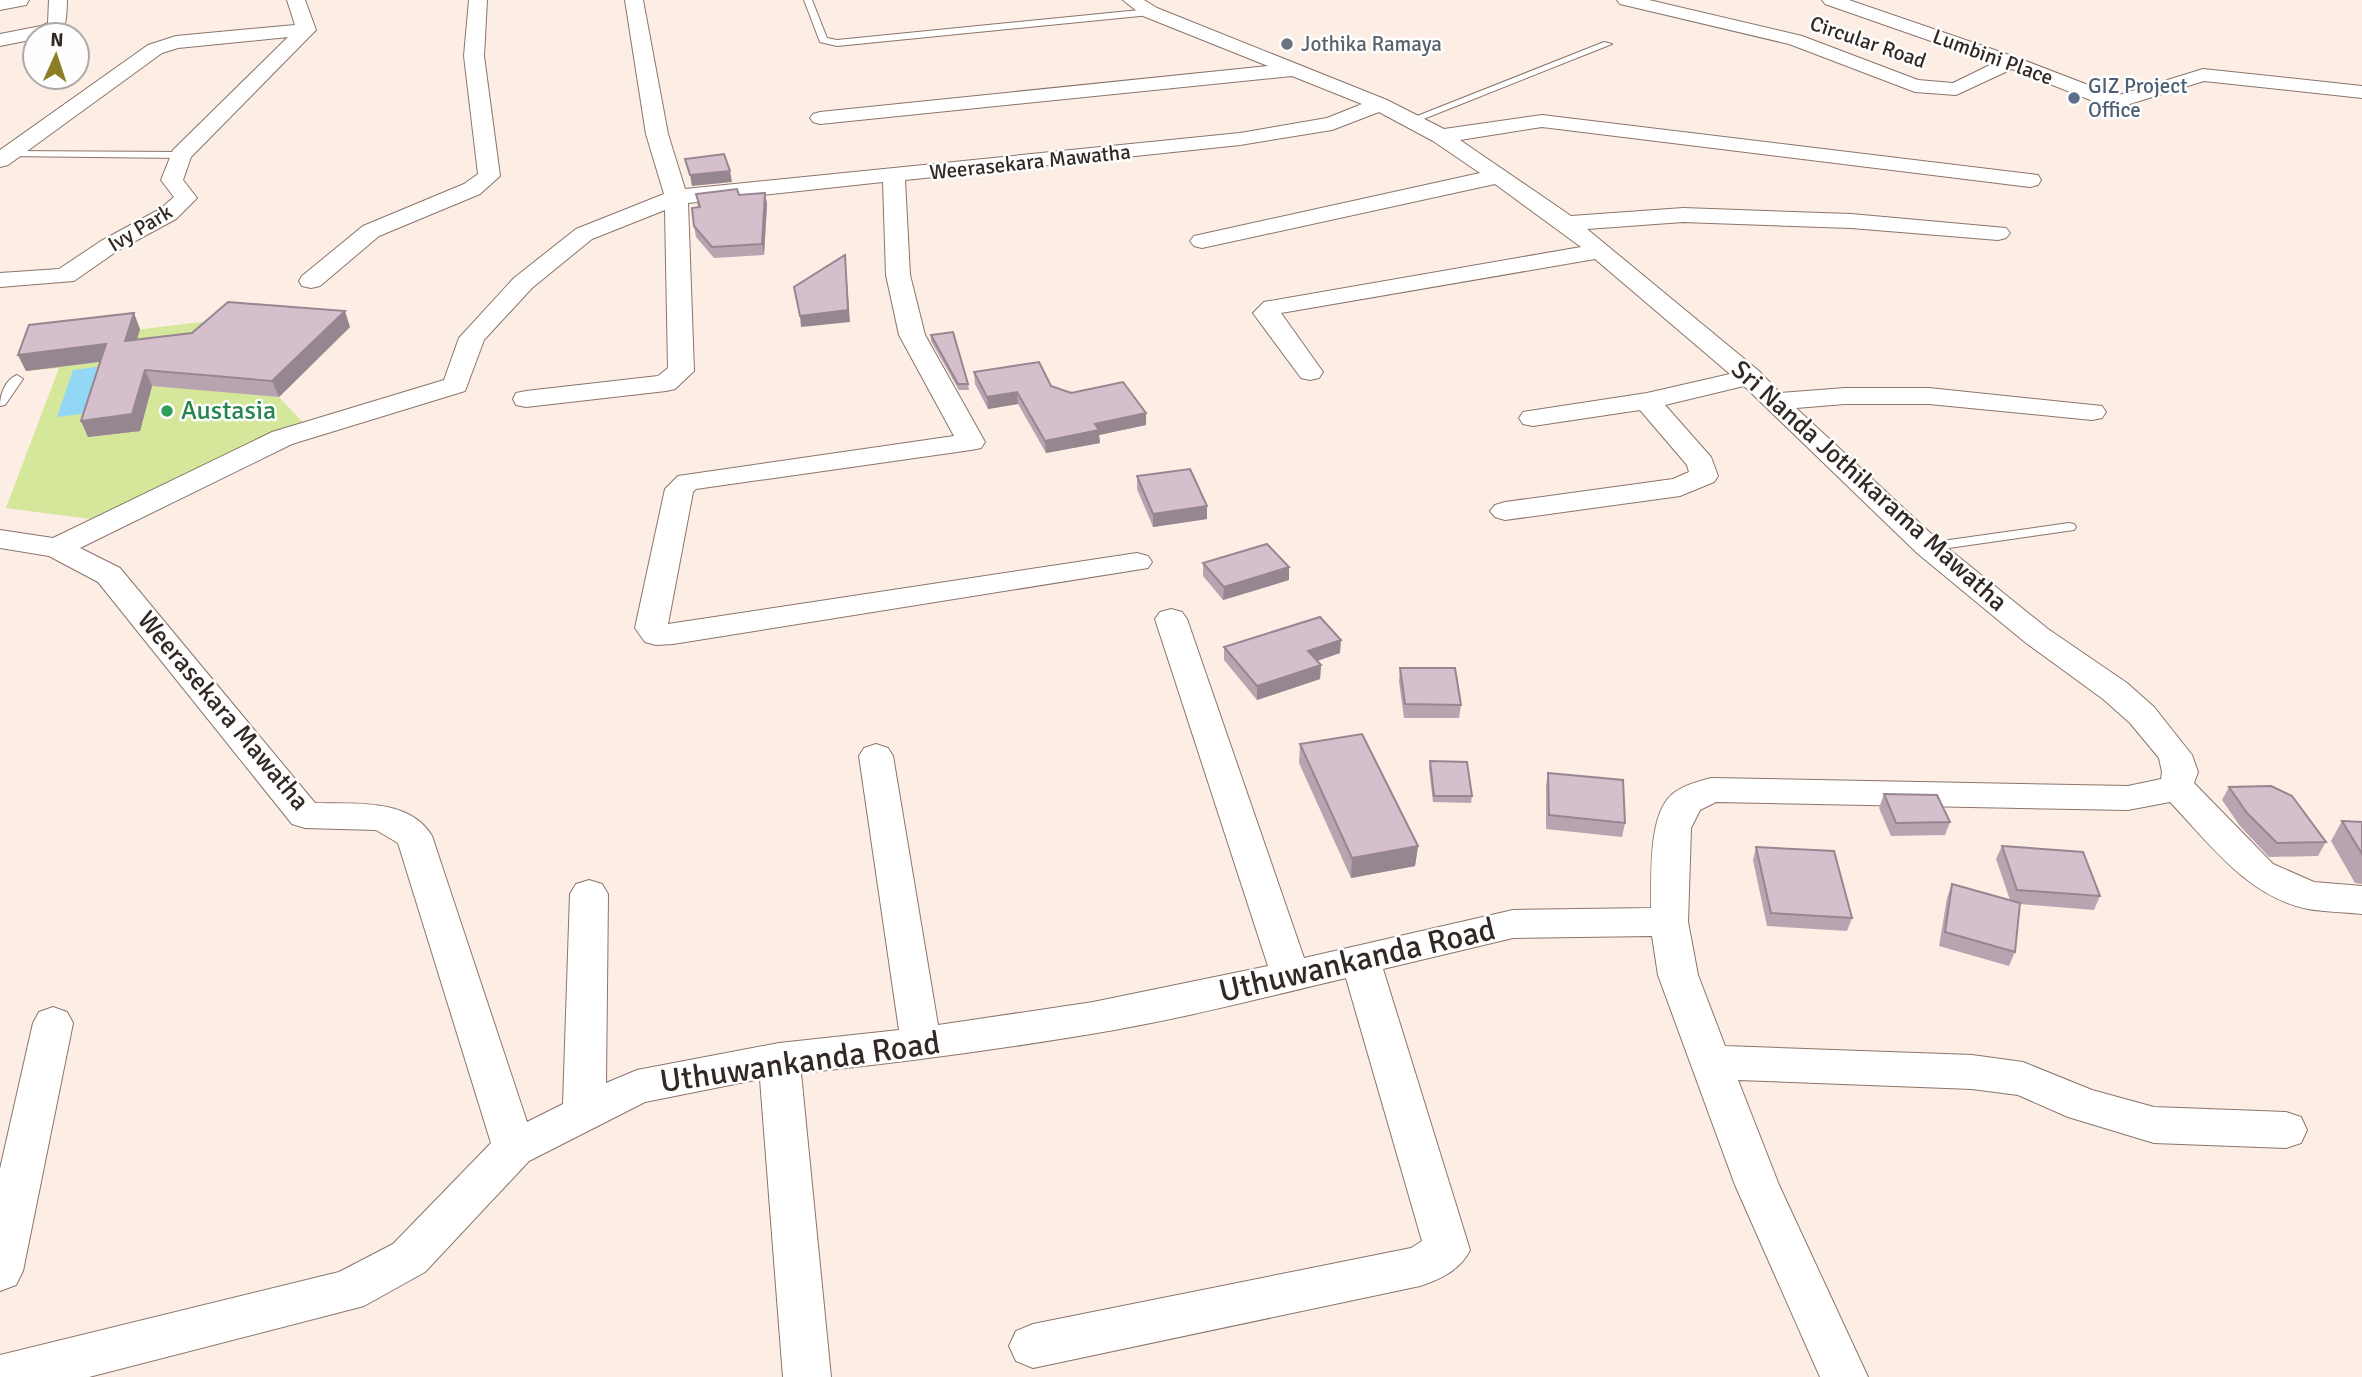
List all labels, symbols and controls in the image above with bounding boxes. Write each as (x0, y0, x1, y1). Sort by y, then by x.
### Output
street label: Circular Road (1806, 10, 1930, 74)
north arrow (21, 21, 91, 91)
street label: Lumbini Place (1929, 23, 2057, 91)
text: N (50, 28, 64, 52)
place label: Jothika Ramaya (1301, 31, 1442, 57)
marker: Jothika Ramaya (1279, 36, 1295, 52)
place label: GIZ Project Office (2088, 73, 2188, 123)
marker: GIZ Project Office (2066, 90, 2082, 106)
street label: Weerasekara Mawatha (928, 139, 1132, 185)
street label: Ivy Park (103, 198, 177, 257)
street label: Sri Nanda Jothikarama Mawatha (1724, 354, 2014, 618)
place label: Austasia (181, 395, 276, 427)
marker: Austasia (159, 403, 175, 419)
street label: Weerasekara Mawatha (130, 605, 316, 817)
street label: Uthuwankanda Road (1215, 909, 1499, 1011)
street label: Uthuwankanda Road (657, 1023, 943, 1101)

